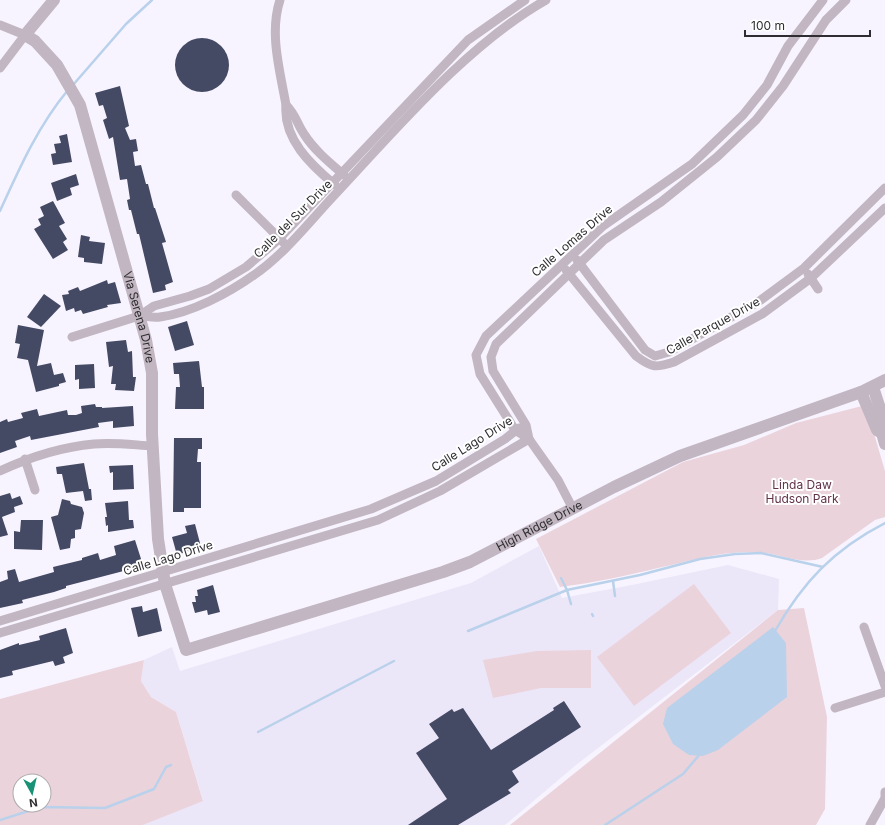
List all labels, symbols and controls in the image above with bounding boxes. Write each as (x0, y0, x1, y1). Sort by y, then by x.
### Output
scale bar (745, 12, 870, 38)
text: 100 m (751, 18, 785, 33)
street label: Calle del Sur Drive (250, 176, 335, 261)
street label: Calle Lomas Drive (528, 201, 615, 280)
street label: Via Serena Drive (120, 269, 158, 364)
street label: Calle Parque Drive (663, 294, 762, 358)
street label: Calle Lago Drive (428, 413, 515, 475)
park label: Linda Daw Hudson Park (765, 477, 839, 506)
street label: High Ridge Drive (493, 497, 585, 554)
street label: Calle Lago Drive (121, 537, 214, 578)
north arrow (12, 773, 52, 813)
text: N (28, 795, 39, 810)

